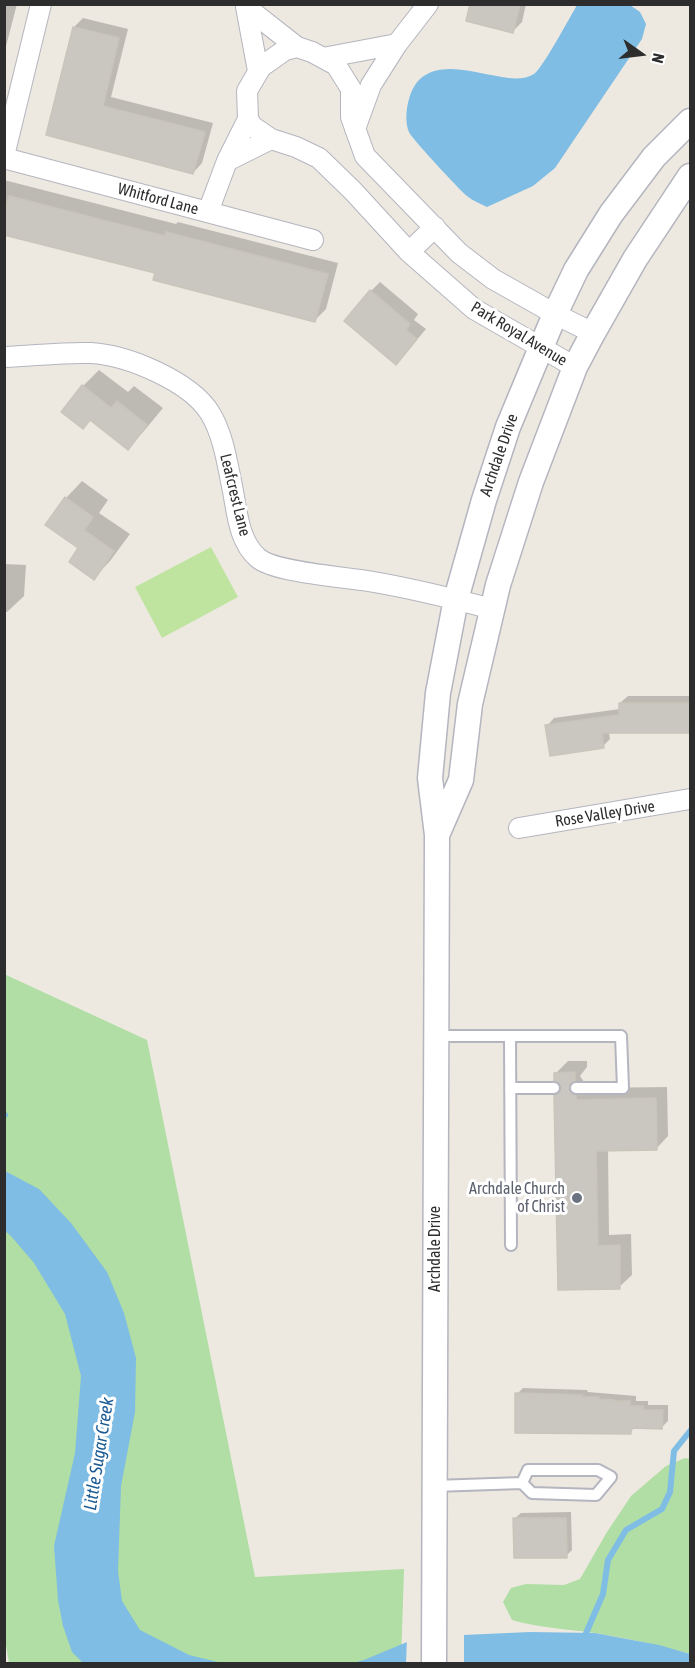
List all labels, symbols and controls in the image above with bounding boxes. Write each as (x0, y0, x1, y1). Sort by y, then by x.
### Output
north arrow (611, 24, 671, 84)
text: N (649, 52, 668, 65)
street label: Whitford Lane (116, 179, 200, 219)
street label: Park Royal Avenue (467, 298, 571, 370)
street label: Archdale Drive (476, 411, 522, 499)
street label: Leafcrest Lane (215, 452, 255, 538)
street label: Rose Valley Drive (554, 797, 656, 831)
place label: Archdale Church of Christ (469, 1179, 565, 1217)
marker: Archdale Church of Christ (570, 1191, 584, 1205)
street label: Archdale Drive (425, 1206, 445, 1292)
water label: Little Sugar Creek (79, 1396, 119, 1512)

